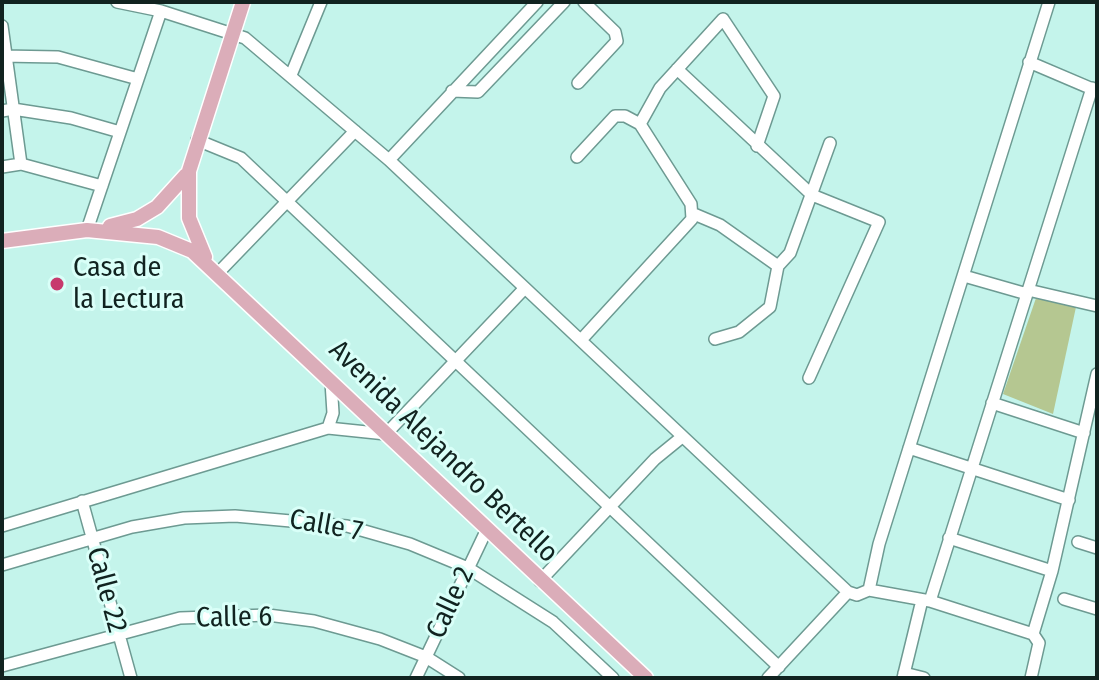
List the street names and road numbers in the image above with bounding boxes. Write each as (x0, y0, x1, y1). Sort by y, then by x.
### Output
street label: Avenida Alejandro Bertello (321, 334, 565, 570)
street label: Calle 7 (287, 503, 365, 549)
street label: Calle 22 (78, 544, 134, 636)
street label: Calle 2 (420, 562, 482, 644)
street label: Calle 6 (196, 601, 272, 635)

